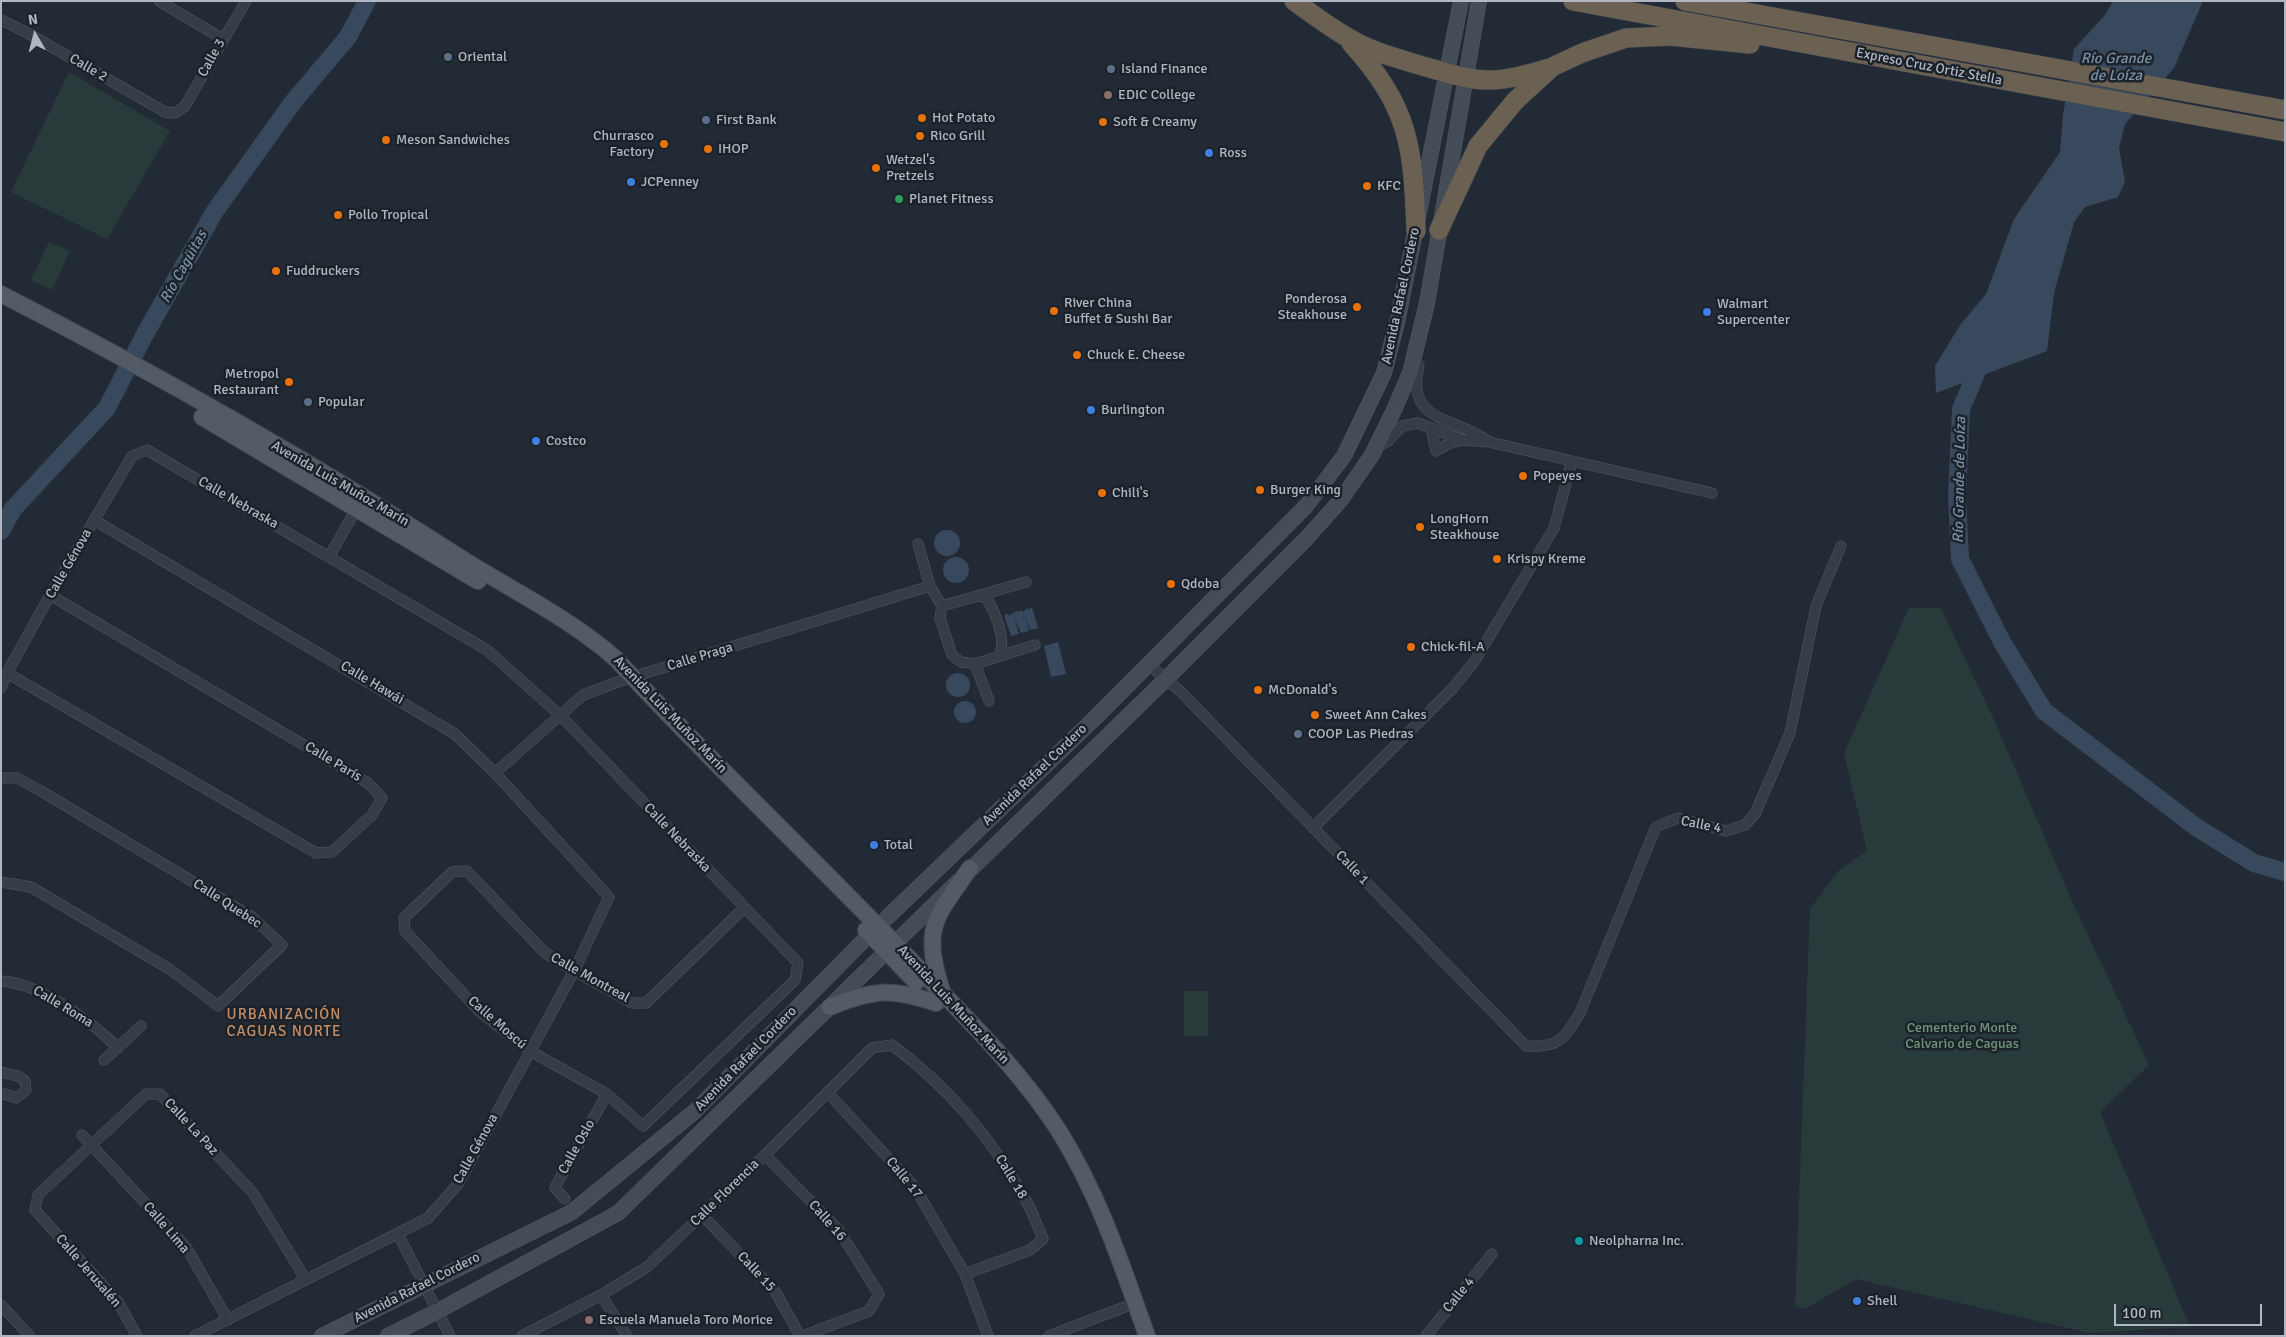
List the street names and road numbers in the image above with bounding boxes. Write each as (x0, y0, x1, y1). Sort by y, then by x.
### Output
street label: Calle 3 (195, 36, 229, 80)
street label: Expreso Cruz Ortiz Stella (1855, 45, 2003, 89)
street label: Calle 2 (66, 50, 110, 86)
street label: Avenida Rafael Cordero (1378, 226, 1424, 366)
street label: Avenida Luis Muñoz Marín (268, 438, 412, 530)
street label: Calle Nebraska (195, 473, 281, 533)
street label: Calle Génova (42, 526, 96, 602)
street label: Calle Praga (665, 639, 735, 675)
street label: Avenida Luis Muñoz Marín (610, 653, 730, 777)
street label: Calle Hawái (337, 658, 407, 708)
street label: Avenida Rafael Cordero (979, 721, 1091, 829)
street label: Calle París (301, 738, 365, 786)
street label: Calle Nebraska (640, 800, 714, 876)
street label: Calle 4 (1679, 813, 1723, 837)
street label: Calle 1 (1332, 847, 1372, 889)
street label: Calle Quebec (190, 876, 264, 932)
street label: Avenida Luis Muñoz Marín (894, 942, 1012, 1068)
street label: Calle Montreal (548, 949, 632, 1007)
street label: Calle Roma (30, 982, 96, 1032)
street label: Calle Moscú (464, 993, 530, 1053)
street label: Avenida Rafael Cordero (692, 1003, 800, 1115)
street label: Calle La Paz (160, 1095, 222, 1159)
street label: Calle Génova (450, 1111, 502, 1187)
street label: Calle Oslo (555, 1117, 599, 1177)
street label: Calle 18 (991, 1152, 1031, 1202)
street label: Calle 17 (882, 1154, 926, 1202)
street label: Calle Florencia (687, 1156, 763, 1230)
street label: Calle 16 (805, 1197, 849, 1245)
street label: Calle Lima (139, 1199, 193, 1257)
street label: Calle Jerusalén (52, 1231, 124, 1311)
street label: Avenida Rafael Cordero (351, 1249, 483, 1327)
street label: Calle 15 (733, 1249, 779, 1295)
street label: Calle 4 (1440, 1274, 1478, 1316)

